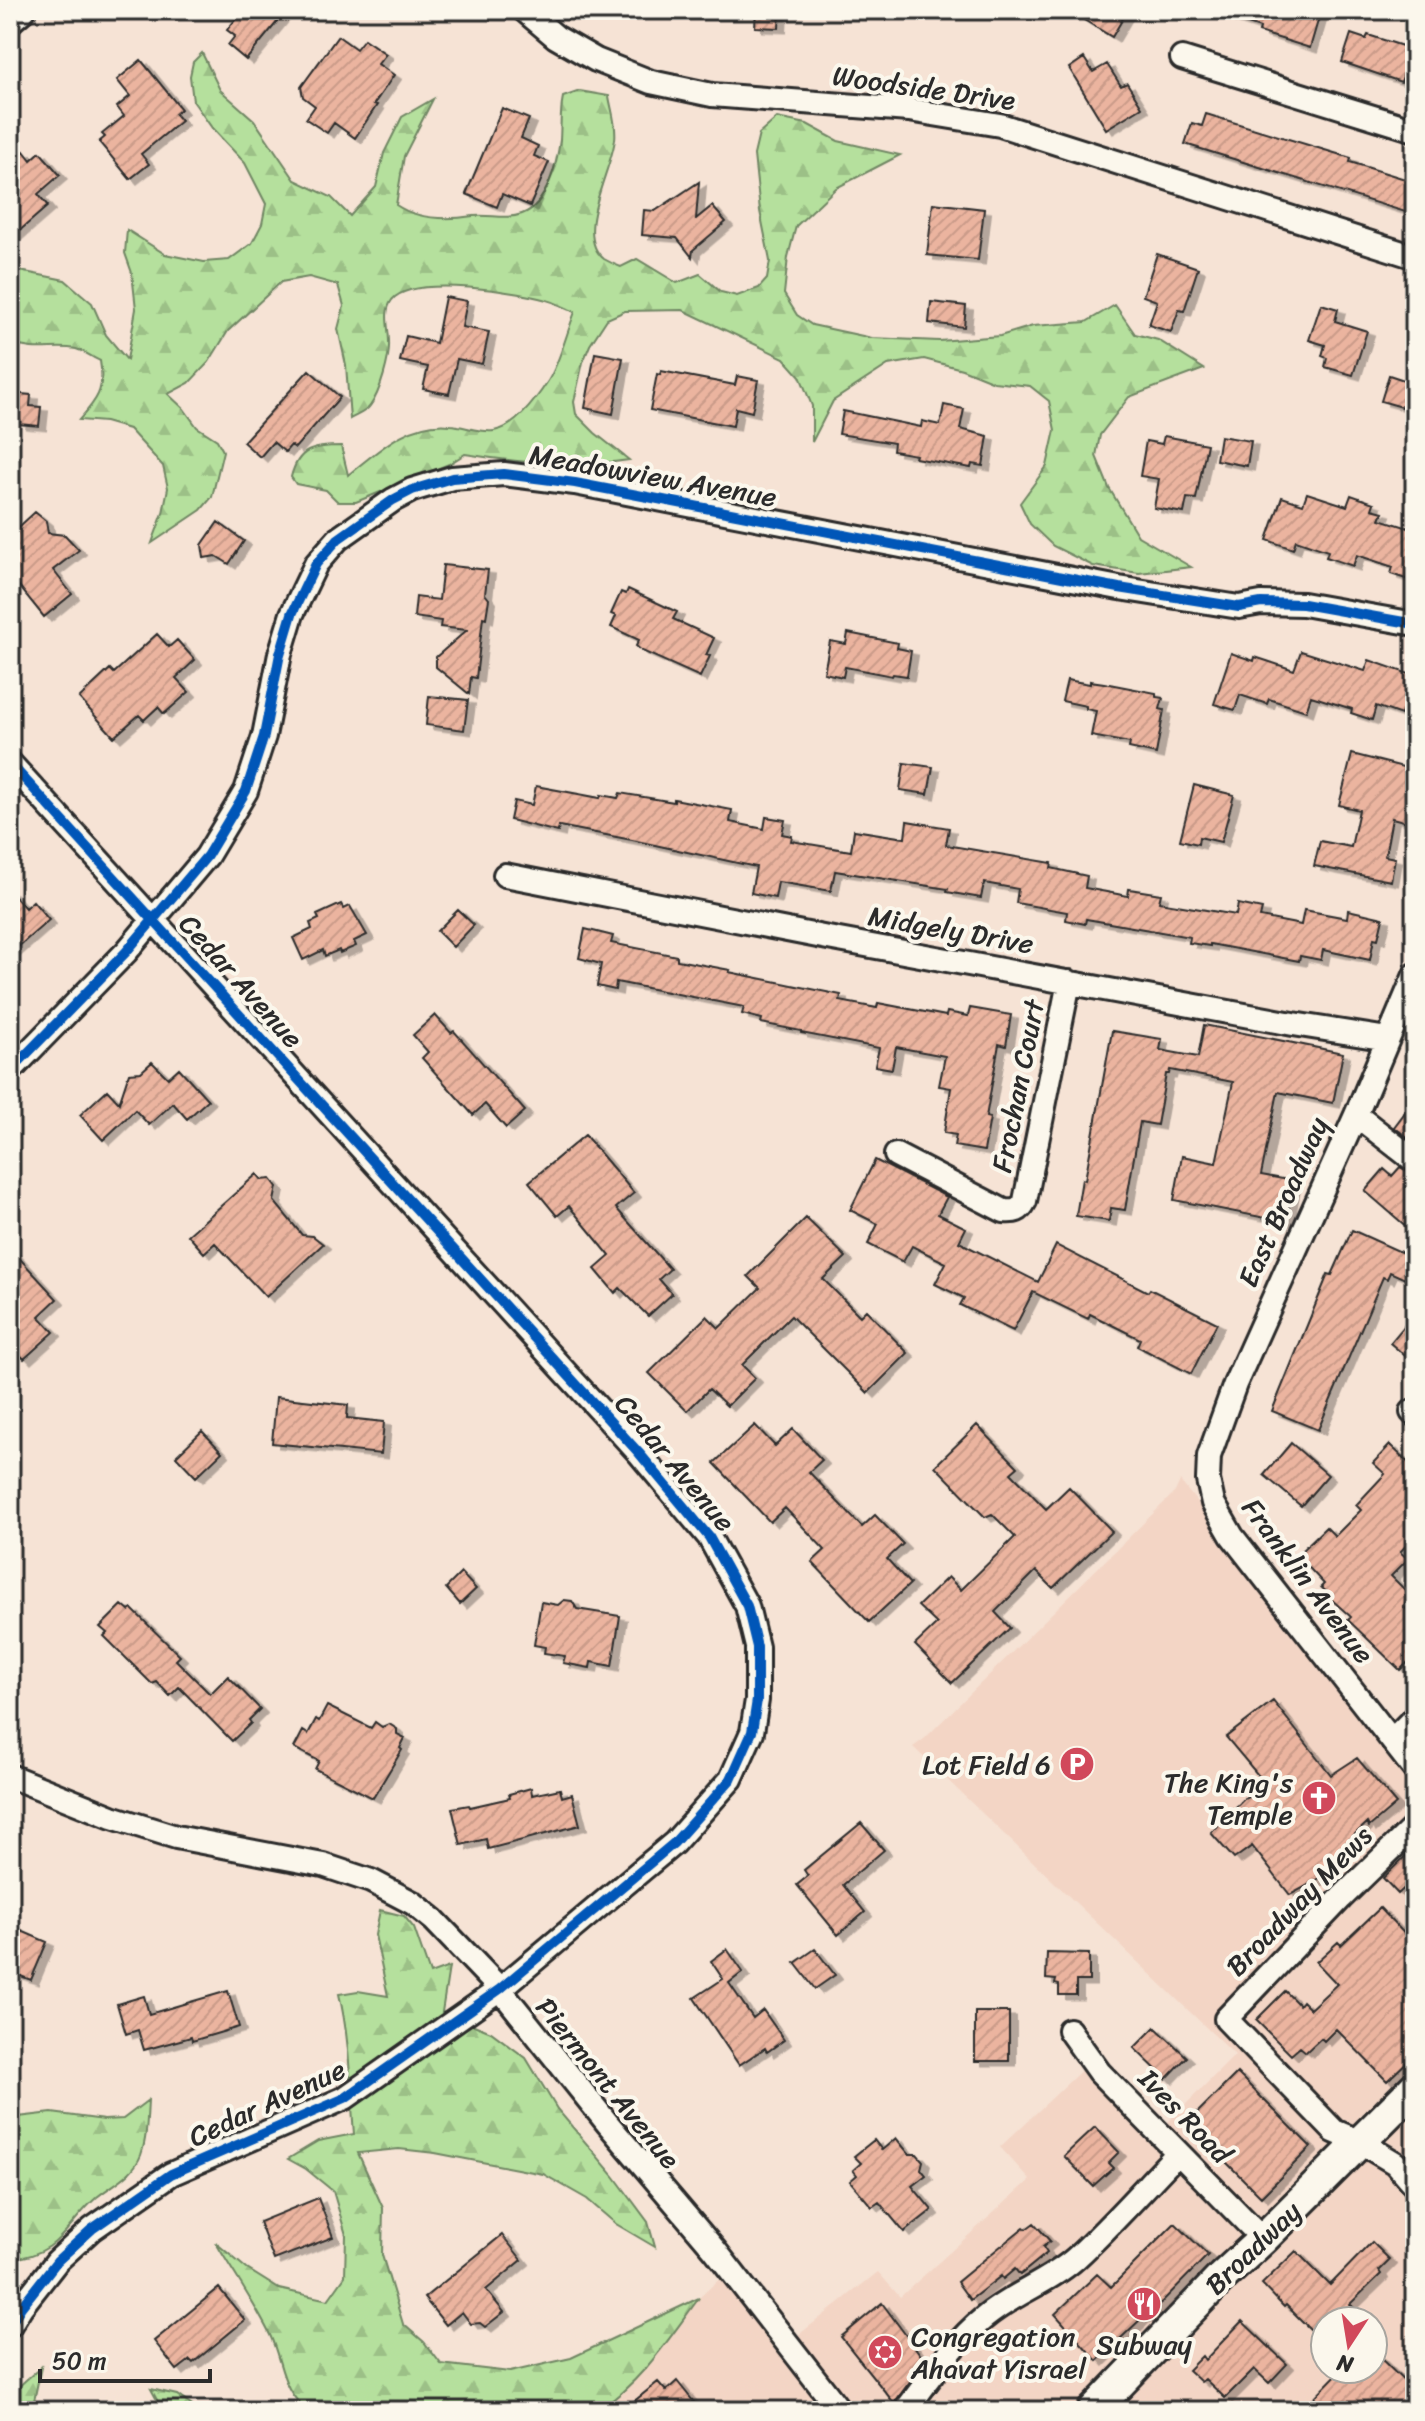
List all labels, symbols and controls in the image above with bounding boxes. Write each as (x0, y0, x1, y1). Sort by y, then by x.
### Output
street label: Woodside Drive (829, 51, 1019, 125)
street label: Meadowview Avenue (525, 430, 781, 522)
street label: Midgely Drive (864, 891, 1038, 969)
street label: Cedar Avenue (166, 902, 316, 1060)
street label: Frochan Court (977, 994, 1059, 1177)
street label: East Broadway (1224, 1108, 1343, 1295)
street label: Cedar Avenue (602, 1383, 748, 1543)
street label: Franklin Avenue (1229, 1487, 1387, 1675)
place label: Lot Field 6 (922, 1740, 1051, 1789)
parking icon: Lot Field 6 (1058, 1745, 1096, 1783)
place label: The King's Temple (1164, 1758, 1293, 1839)
church icon: The King's Temple (1300, 1779, 1338, 1817)
street label: Broadway Mews (1213, 1813, 1385, 1988)
street label: Piermont Avenue (523, 1986, 693, 2180)
street label: Cedar Avenue (180, 2045, 354, 2161)
street label: Ives Road (1125, 2056, 1245, 2177)
street label: Broadway (1193, 2188, 1314, 2307)
restaurant icon: Subway (1125, 2285, 1163, 2323)
north arrow (1309, 2305, 1389, 2385)
place label: Congregation Ahavat Yisrael (910, 2312, 1087, 2393)
place label: Subway (1096, 2320, 1193, 2369)
scale bar (40, 2333, 210, 2383)
synagogue icon: Congregation Ahavat Yisrael (866, 2333, 904, 2371)
text: 50 m (52, 2340, 107, 2382)
text: N (1333, 2343, 1357, 2385)

